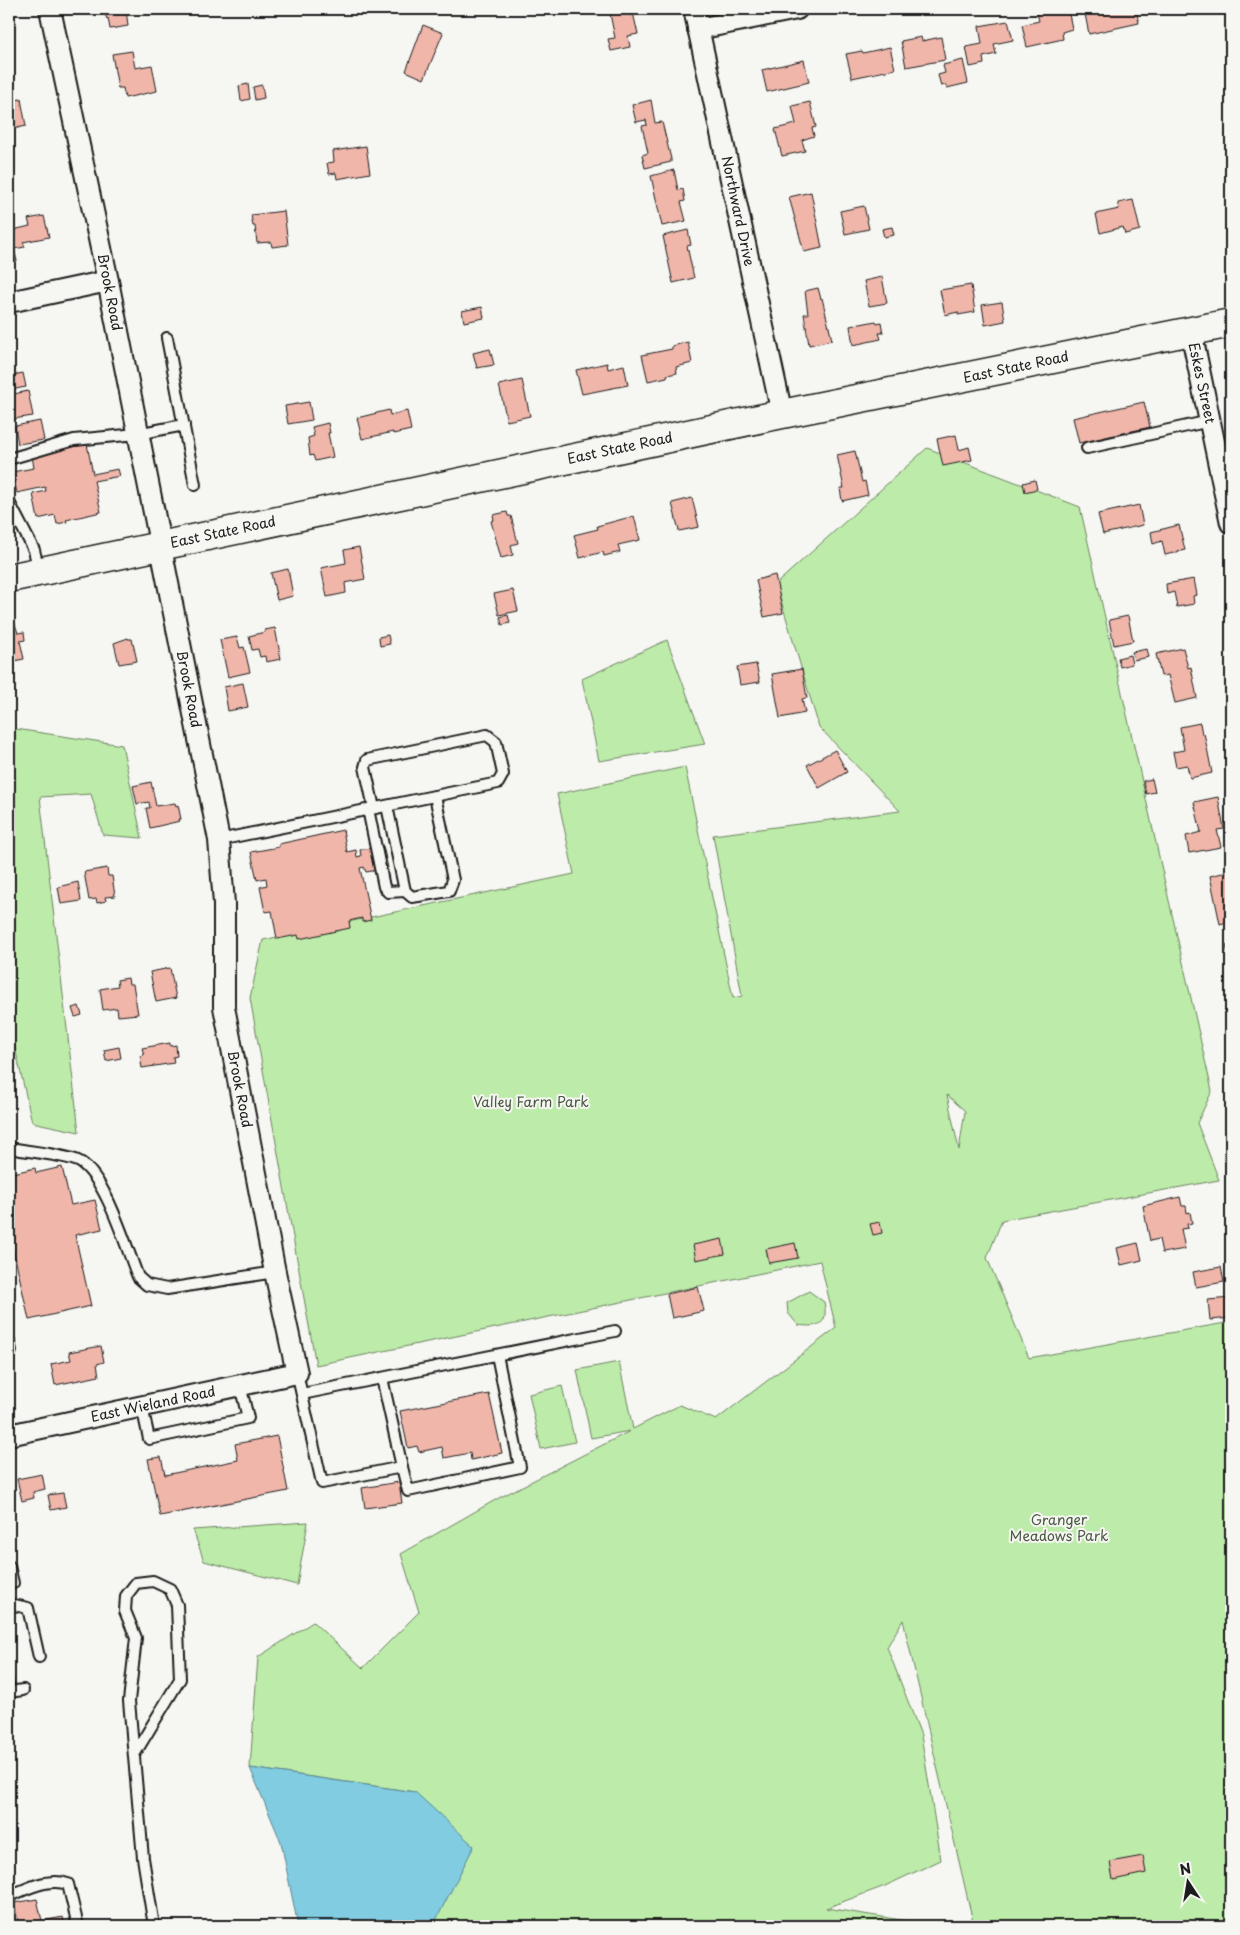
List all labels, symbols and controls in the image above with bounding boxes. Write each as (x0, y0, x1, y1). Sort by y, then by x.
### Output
street label: Northward Drive (717, 154, 760, 268)
street label: Brook Road (93, 251, 128, 332)
street label: Eskes Street (1184, 340, 1221, 426)
street label: East State Road (961, 345, 1071, 388)
street label: East State Road (565, 426, 675, 469)
street label: East State Road (168, 510, 278, 553)
street label: Brook Road (172, 648, 207, 729)
street label: Brook Road (223, 1048, 258, 1129)
park label: Valley Farm Park (473, 1091, 589, 1112)
street label: East Wieland Road (89, 1380, 217, 1427)
park label: Granger Meadows Park (1010, 1509, 1109, 1546)
text: N (1178, 1857, 1193, 1880)
north arrow (1162, 1858, 1212, 1908)

